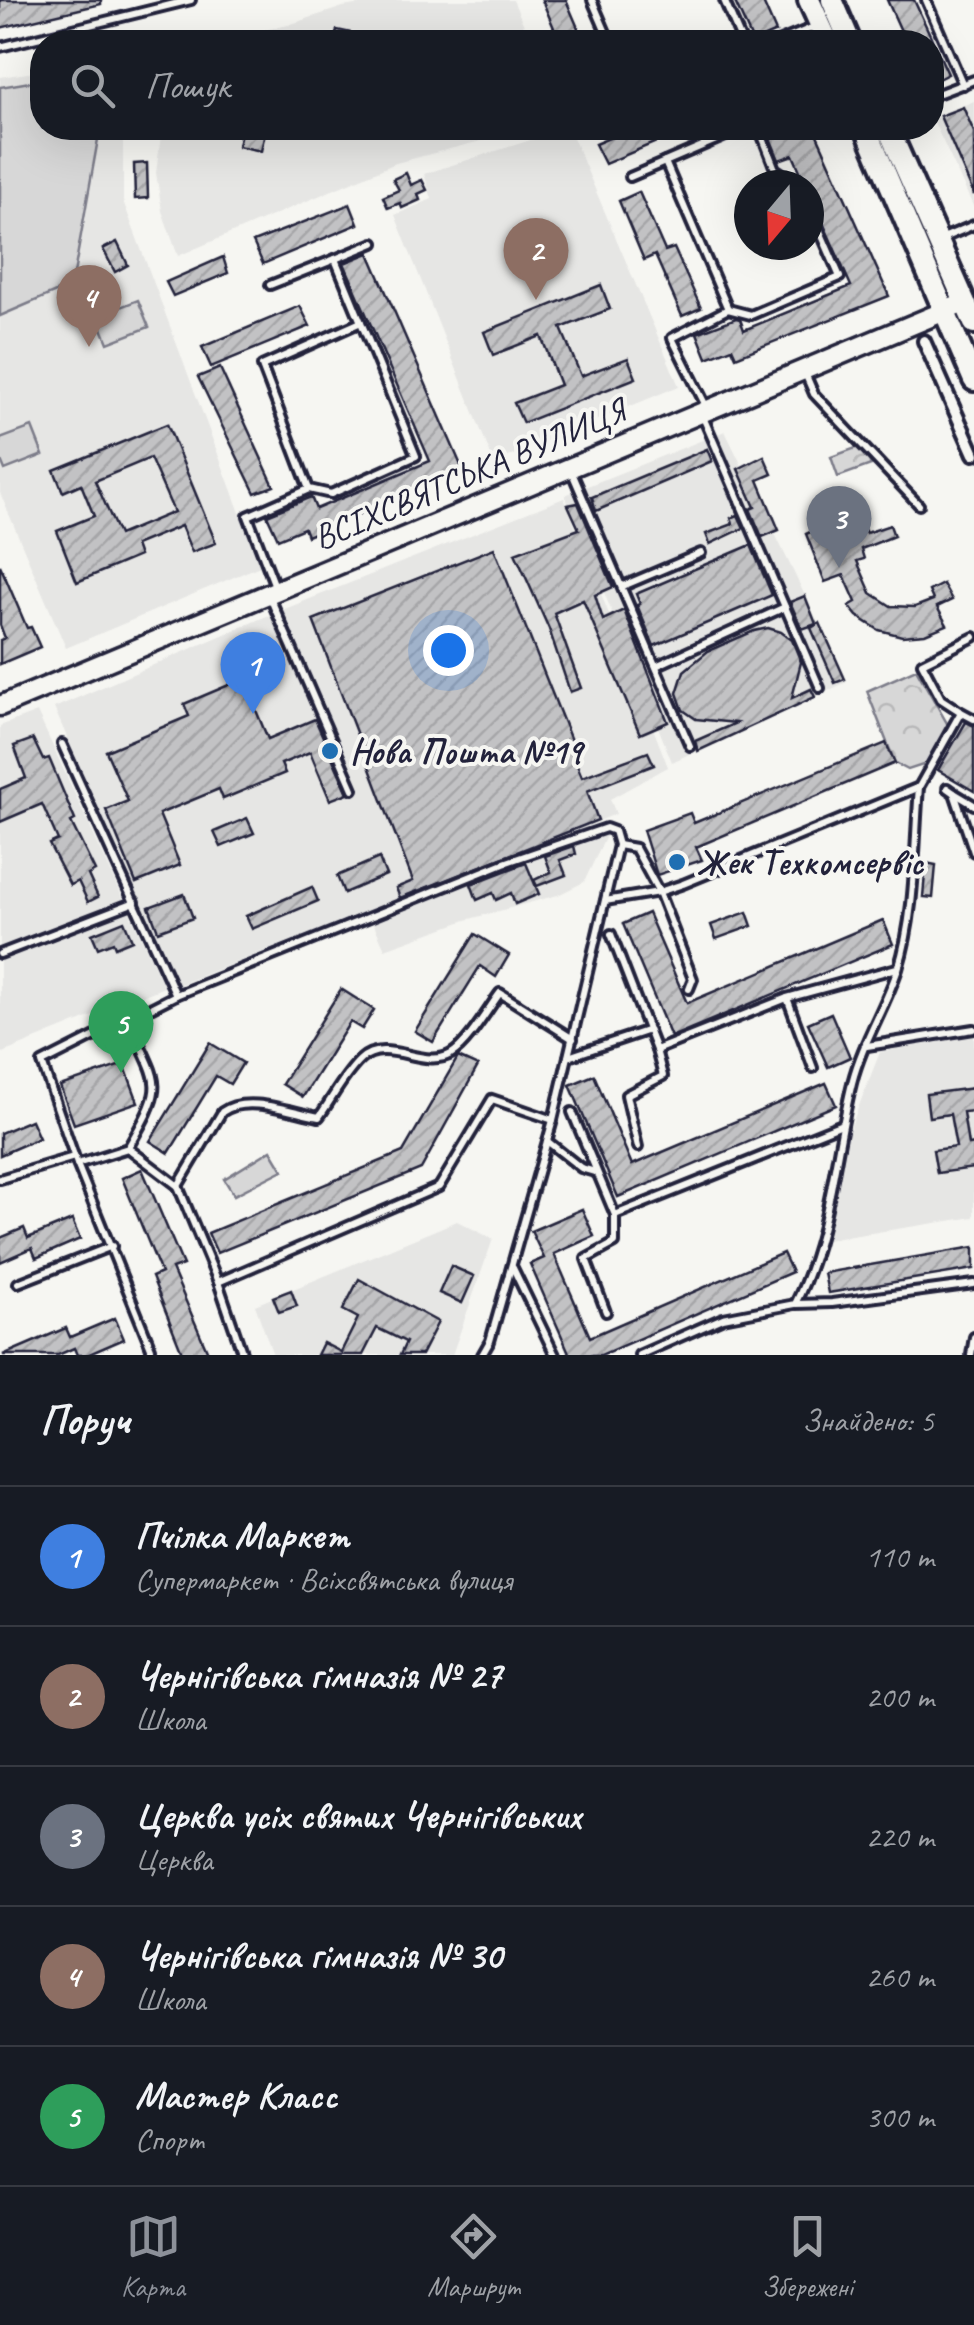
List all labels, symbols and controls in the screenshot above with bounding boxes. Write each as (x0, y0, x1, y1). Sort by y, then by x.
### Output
search box (30, 30, 944, 140)
icon: search (65, 58, 120, 113)
text: Пошук (145, 62, 230, 109)
north arrow (734, 170, 824, 260)
pin: 2 (504, 218, 568, 300)
pin: 4 (56, 264, 122, 347)
street label: ВСІХСВЯТСЬКА ВУЛИЦЯ (306, 386, 636, 560)
pin: 3 (806, 486, 872, 568)
your location (423, 625, 474, 676)
pin: 1 (220, 632, 286, 714)
place label: Нова Пошта №19 (350, 729, 585, 774)
marker: Нова Пошта №19 (319, 740, 341, 762)
place label: Жек Техкомсервіс (697, 840, 925, 885)
marker: Жек Техкомсервіс (666, 851, 688, 873)
pin: 5 (88, 990, 154, 1073)
text: Поруч (40, 1394, 130, 1447)
text: Знайдено: 5 (802, 1400, 934, 1441)
text: Пчілка Маркет (135, 1512, 349, 1559)
text: 1 (65, 1536, 80, 1577)
text: 110 m (865, 1536, 934, 1577)
text: Супермаркет · Всіхсвятська вулиця (135, 1559, 512, 1600)
text: Чернігівська гімназія № 27 (135, 1652, 502, 1699)
text: 2 (65, 1676, 80, 1717)
text: 200 m (865, 1676, 934, 1717)
text: Школа (135, 1699, 206, 1740)
text: Церква усіх святих Чернігівських (135, 1792, 582, 1839)
text: 3 (65, 1816, 80, 1857)
text: 220 m (865, 1816, 934, 1857)
text: Церква (135, 1839, 213, 1880)
text: Чернігівська гімназія № 30 (135, 1932, 502, 1979)
text: 4 (65, 1956, 80, 1997)
text: 260 m (865, 1956, 934, 1997)
text: Школа (135, 1979, 206, 2020)
text: Мастер Класс (135, 2072, 337, 2119)
text: 5 (66, 2096, 79, 2137)
text: 300 m (865, 2096, 934, 2137)
text: Спорт (135, 2119, 204, 2160)
tab: Карта (121, 2209, 185, 2304)
tab: Маршрут (427, 2209, 520, 2304)
tab: Збережені (762, 2209, 853, 2304)

